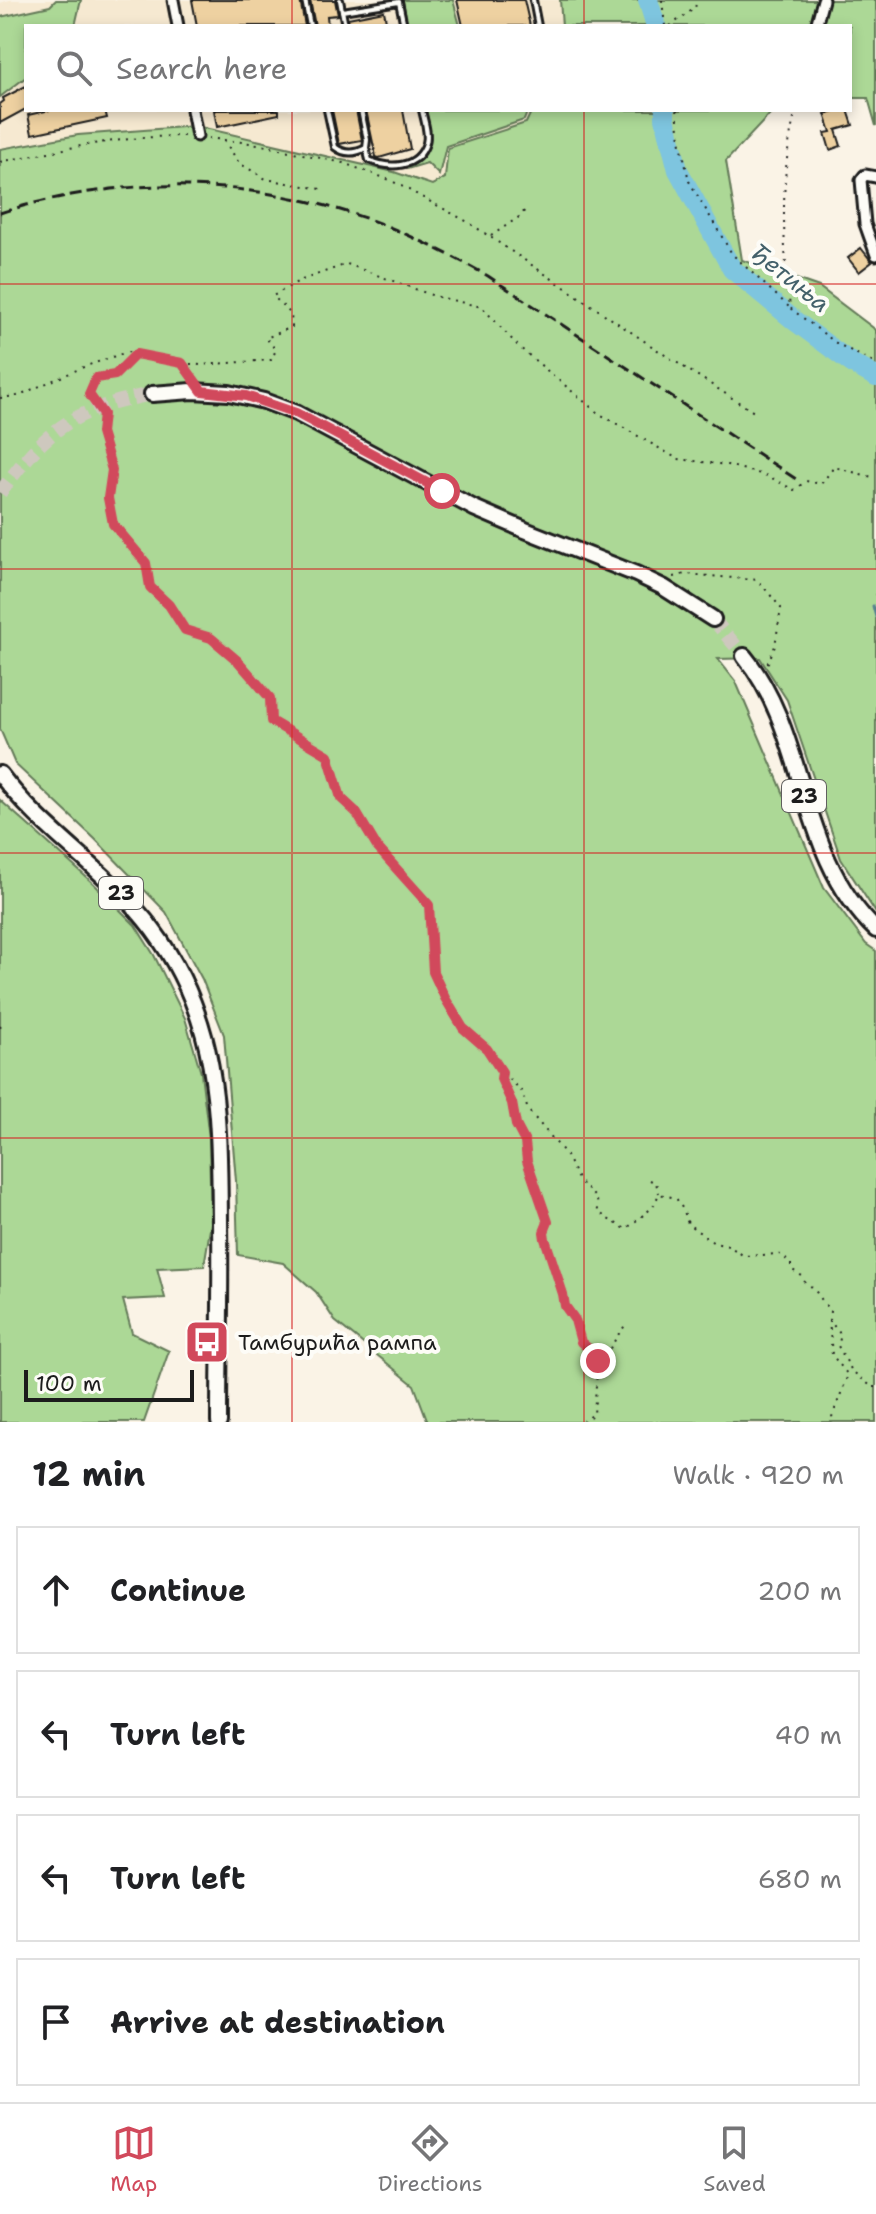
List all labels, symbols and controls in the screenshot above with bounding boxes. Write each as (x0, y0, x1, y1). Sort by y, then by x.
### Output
search box (24, 24, 852, 112)
icon: search (52, 46, 96, 90)
text: Search here (116, 48, 287, 89)
water label: Ђетиња (744, 236, 836, 320)
route start (424, 473, 460, 509)
road number: 23 (782, 780, 826, 812)
road number: 23 (99, 877, 143, 909)
bus stop icon: Тамбурића рампа (183, 1318, 231, 1366)
place label: Тамбурића рампа (238, 1328, 437, 1357)
route end (580, 1343, 616, 1379)
scale bar (24, 1366, 194, 1402)
text: 100 m (36, 1369, 102, 1398)
text: 12 min (32, 1451, 145, 1497)
text: Walk · 920 m (672, 1457, 844, 1492)
icon: ahead (34, 1568, 78, 1612)
text: Continue (110, 1570, 246, 1611)
text: 200 m (757, 1573, 842, 1608)
icon: left (34, 1712, 78, 1756)
text: Turn left (110, 1714, 245, 1755)
text: 40 m (775, 1717, 842, 1752)
icon: left (34, 1856, 78, 1900)
text: Turn left (110, 1858, 245, 1899)
text: 680 m (758, 1861, 842, 1896)
icon: arrive (34, 2000, 78, 2044)
text: Arrive at destination (110, 2002, 445, 2043)
tab: Map (110, 2121, 157, 2198)
tab: Directions (378, 2121, 483, 2198)
tab: Saved (703, 2121, 766, 2198)

